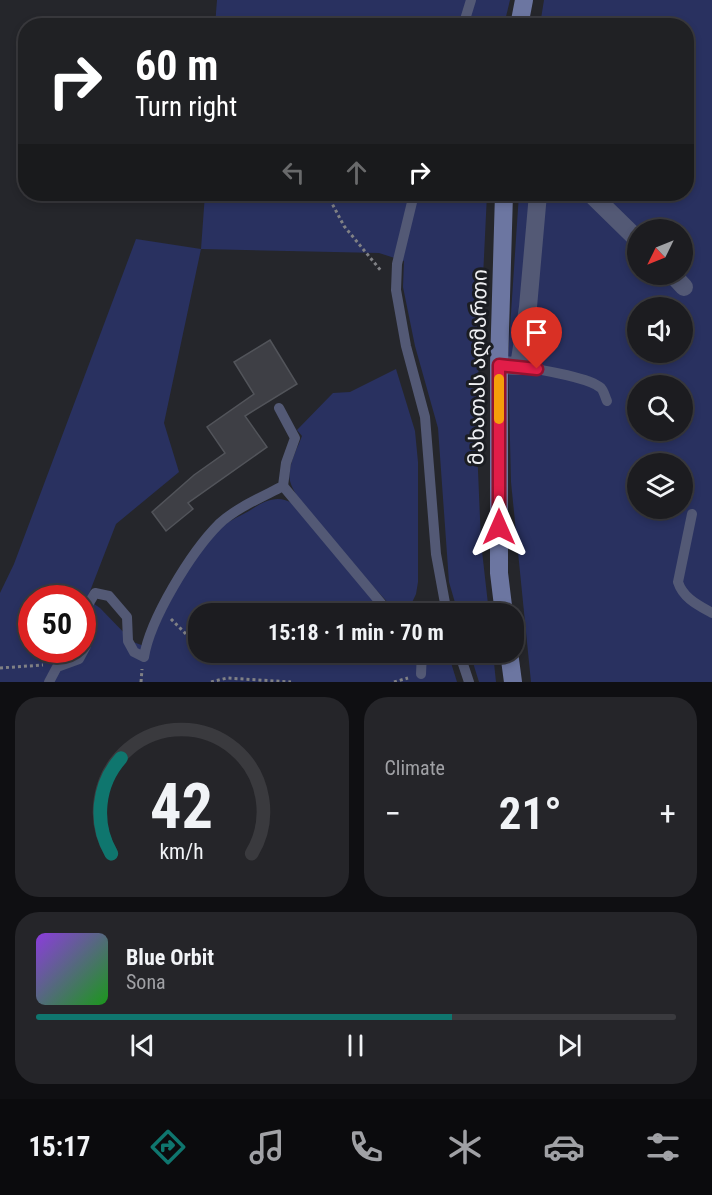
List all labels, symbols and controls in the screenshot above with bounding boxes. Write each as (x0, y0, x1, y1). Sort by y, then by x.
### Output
text: 60 m (135, 41, 218, 90)
icon: right (36, 42, 114, 120)
text: Turn right (135, 91, 237, 123)
icon: left (277, 156, 310, 189)
icon: ahead (340, 156, 373, 189)
icon: right (403, 156, 436, 189)
north arrow (627, 219, 693, 285)
map controls (627, 219, 693, 519)
street label: მახათას აღმართი (464, 269, 493, 465)
button: sound (627, 297, 693, 363)
pin (511, 307, 562, 369)
icon: arrive (520, 316, 553, 349)
button: search (627, 375, 693, 441)
button: layers (627, 453, 693, 519)
position arrow (467, 495, 531, 559)
speed limit sign: 50 (18, 585, 96, 663)
text: 15:18 · 1 min · 70 m (268, 620, 444, 645)
text: Climate (385, 756, 445, 780)
text: 42 (150, 770, 213, 843)
text: 21° (499, 787, 562, 840)
text: − (385, 794, 401, 833)
text: + (660, 794, 676, 833)
text: km/h (160, 839, 204, 864)
text: Blue Orbit (126, 945, 214, 970)
text: Sona (126, 970, 166, 994)
icon: previous (126, 1029, 159, 1062)
icon: pause (339, 1029, 372, 1062)
icon: next (553, 1029, 586, 1062)
icon: directions (147, 1126, 189, 1168)
icon: music (246, 1126, 288, 1168)
icon: phone (345, 1126, 387, 1168)
icon: climate (444, 1126, 486, 1168)
icon: car (543, 1126, 585, 1168)
icon: filters (642, 1126, 684, 1168)
text: 15:17 (28, 1131, 90, 1163)

